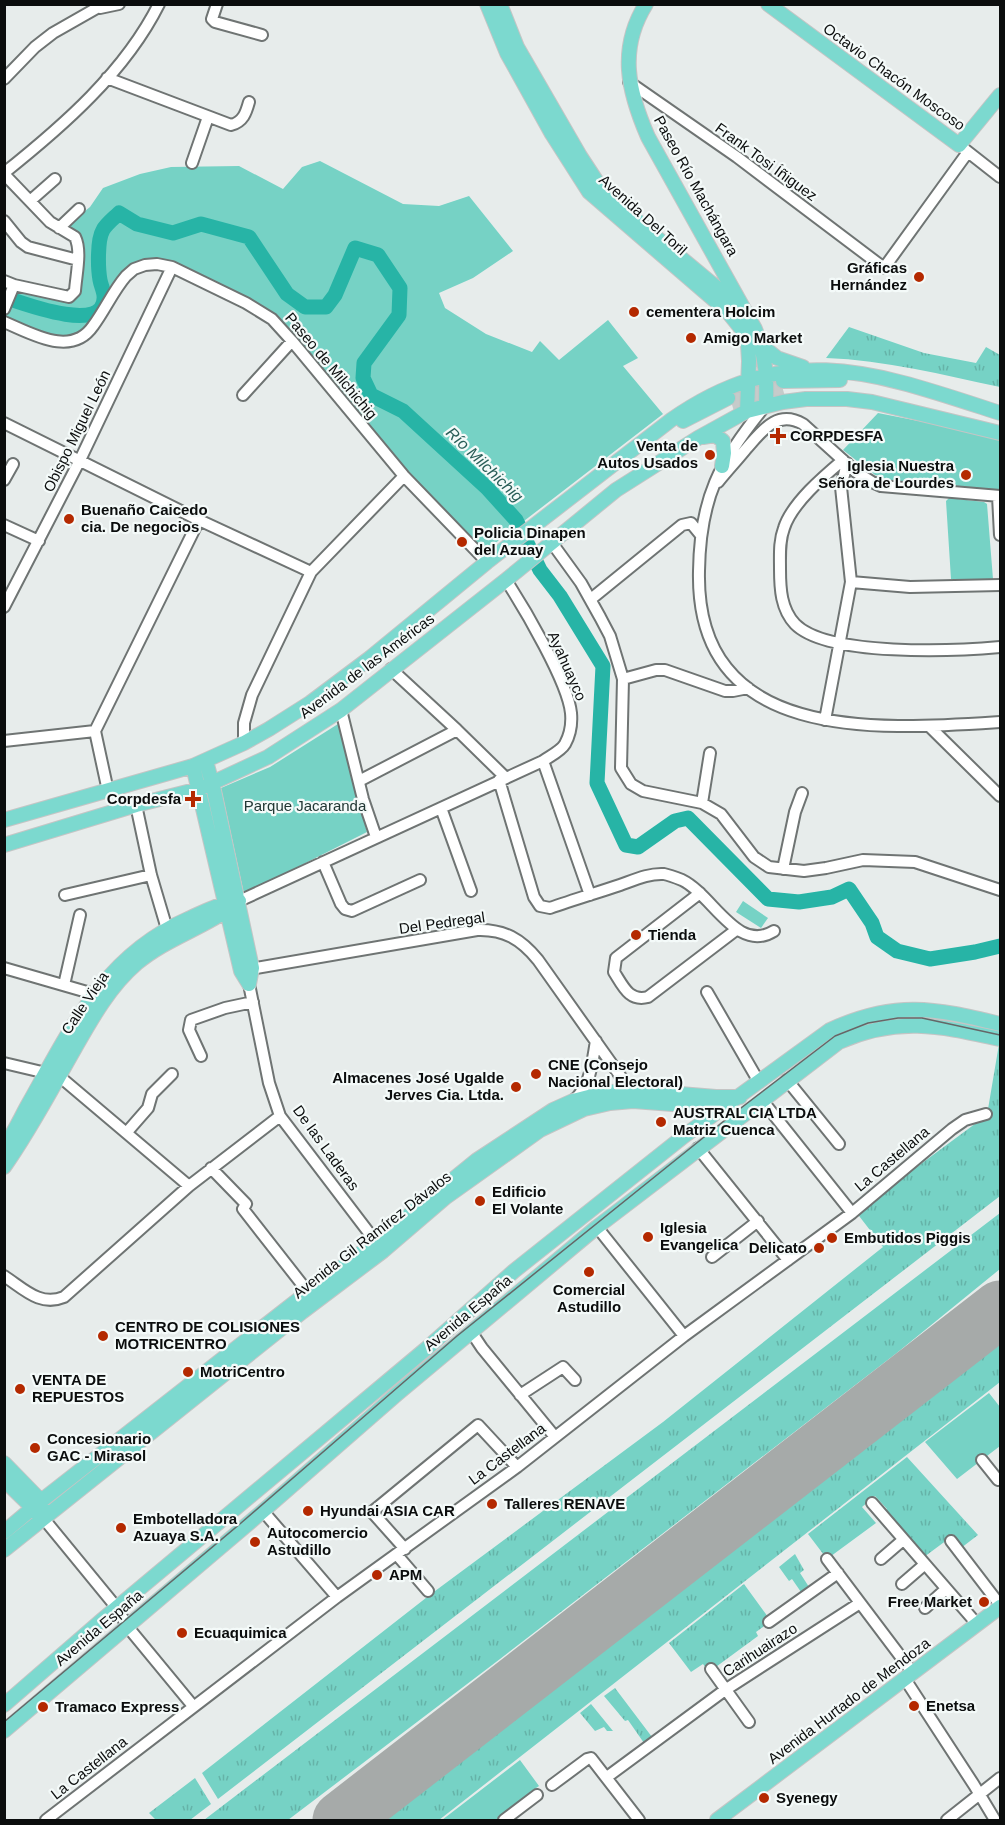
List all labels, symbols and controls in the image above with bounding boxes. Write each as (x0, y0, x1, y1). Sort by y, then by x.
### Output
street label: Octavio Chacón Moscoso (820, 19, 968, 134)
street label: Paseo Río Machángara (651, 113, 742, 259)
street label: Frank Tosi Íñiguez (712, 119, 820, 204)
street label: Avenida Del Toril (596, 171, 691, 258)
place label: Gráficas Hernández (830, 259, 907, 293)
marker: Gráficas Hernández (912, 270, 926, 284)
place label: cementera Holcim (646, 303, 775, 320)
marker: cementera Holcim (627, 305, 641, 319)
street label: Paseo de Milchichig (282, 309, 381, 422)
place label: Amigo Market (703, 329, 802, 346)
marker: Amigo Market (684, 331, 698, 345)
street label: Obispo Miguel León (40, 367, 113, 494)
water label: Río Milchichig (443, 424, 526, 505)
place label: CORPDESFA (790, 427, 884, 444)
marker: CORPDESFA (771, 429, 785, 443)
place label: Venta de Autos Usados (597, 437, 698, 471)
marker: Venta de Autos Usados (703, 448, 717, 462)
place label: Iglesia Nuestra Señora de Lourdes (818, 457, 955, 491)
marker: Iglesia Nuestra Señora de Lourdes (959, 468, 973, 482)
place label: Buenaño Caicedo cia. De negocios (81, 501, 208, 535)
marker: Buenaño Caicedo cia. De negocios (62, 512, 76, 526)
place label: Policia Dinapen del Azuay (474, 524, 586, 558)
marker: Policia Dinapen del Azuay (455, 535, 469, 549)
street label: Avenida de las Américas (296, 609, 437, 722)
street label: Ayahuayco (545, 629, 590, 703)
place label: Corpdesfa (107, 790, 182, 807)
marker: Corpdesfa (186, 792, 200, 806)
park label: Parque Jacaranda (244, 797, 367, 814)
street label: Del Pedregal (398, 908, 486, 937)
place label: Tienda (648, 926, 697, 943)
marker: Tienda (629, 928, 643, 942)
street label: Calle Vieja (58, 968, 112, 1037)
place label: CNE (Consejo Nacional Electoral) (548, 1056, 683, 1090)
marker: CNE (Consejo Nacional Electoral) (529, 1067, 543, 1081)
place label: Almacenes José Ugalde Jerves Cia. Ltda. (332, 1069, 504, 1103)
marker: Almacenes José Ugalde Jerves Cia. Ltda. (509, 1080, 523, 1094)
street label: De las Laderas (290, 1102, 363, 1194)
place label: AUSTRAL CIA LTDA Matriz Cuenca (673, 1104, 817, 1138)
marker: AUSTRAL CIA LTDA Matriz Cuenca (654, 1115, 668, 1129)
street label: La Castellana (851, 1122, 933, 1195)
street label: Avenida Gil Ramírez Dávalos (289, 1168, 454, 1302)
place label: Edificio El Volante (492, 1183, 563, 1217)
marker: Edificio El Volante (473, 1194, 487, 1208)
place label: Iglesia Evangelica (660, 1219, 739, 1253)
place label: Embutidos Piggis (844, 1229, 971, 1246)
marker: Iglesia Evangelica (641, 1230, 655, 1244)
marker: Embutidos Piggis (825, 1231, 839, 1245)
place label: Delicato (749, 1239, 807, 1256)
marker: Delicato (812, 1241, 826, 1255)
marker: Comercial Astudillo (582, 1265, 596, 1279)
street label: Avenida España (420, 1271, 515, 1354)
place label: Comercial Astudillo (553, 1281, 625, 1315)
place label: CENTRO DE COLISIONES MOTRICENTRO (115, 1318, 300, 1352)
marker: CENTRO DE COLISIONES MOTRICENTRO (96, 1329, 110, 1343)
place label: MotriCentro (200, 1363, 285, 1380)
marker: MotriCentro (181, 1365, 195, 1379)
place label: VENTA DE REPUESTOS (32, 1371, 124, 1405)
marker: VENTA DE REPUESTOS (13, 1382, 27, 1396)
street label: La Castellana (465, 1419, 549, 1488)
place label: Concesionario GAC - Mirasol (47, 1430, 151, 1464)
marker: Concesionario GAC - Mirasol (28, 1441, 42, 1455)
place label: Talleres RENAVE (504, 1495, 625, 1512)
marker: Talleres RENAVE (485, 1497, 499, 1511)
place label: Hyundai ASIA CAR (320, 1502, 455, 1519)
marker: Hyundai ASIA CAR (301, 1504, 315, 1518)
place label: Embotelladora Azuaya S.A. (133, 1510, 238, 1544)
marker: Embotelladora Azuaya S.A. (114, 1521, 128, 1535)
place label: Autocomercio Astudillo (267, 1524, 368, 1558)
marker: Autocomercio Astudillo (248, 1535, 262, 1549)
place label: APM (389, 1566, 422, 1583)
marker: APM (370, 1568, 384, 1582)
street label: Avenida España (51, 1586, 146, 1669)
place label: Free Market (888, 1593, 972, 1610)
marker: Free Market (977, 1595, 991, 1609)
street label: Carihuairazo (719, 1619, 800, 1680)
place label: Ecuaquimica (194, 1624, 287, 1641)
marker: Ecuaquimica (175, 1626, 189, 1640)
street label: Avenida Hurtado de Mendoza (764, 1634, 933, 1767)
place label: Enetsa (926, 1697, 976, 1714)
place label: Tramaco Express (55, 1698, 179, 1715)
marker: Enetsa (907, 1699, 921, 1713)
marker: Tramaco Express (36, 1700, 50, 1714)
street label: La Castellana (47, 1732, 131, 1803)
place label: Syenegy (776, 1789, 838, 1806)
marker: Syenegy (757, 1791, 771, 1805)

